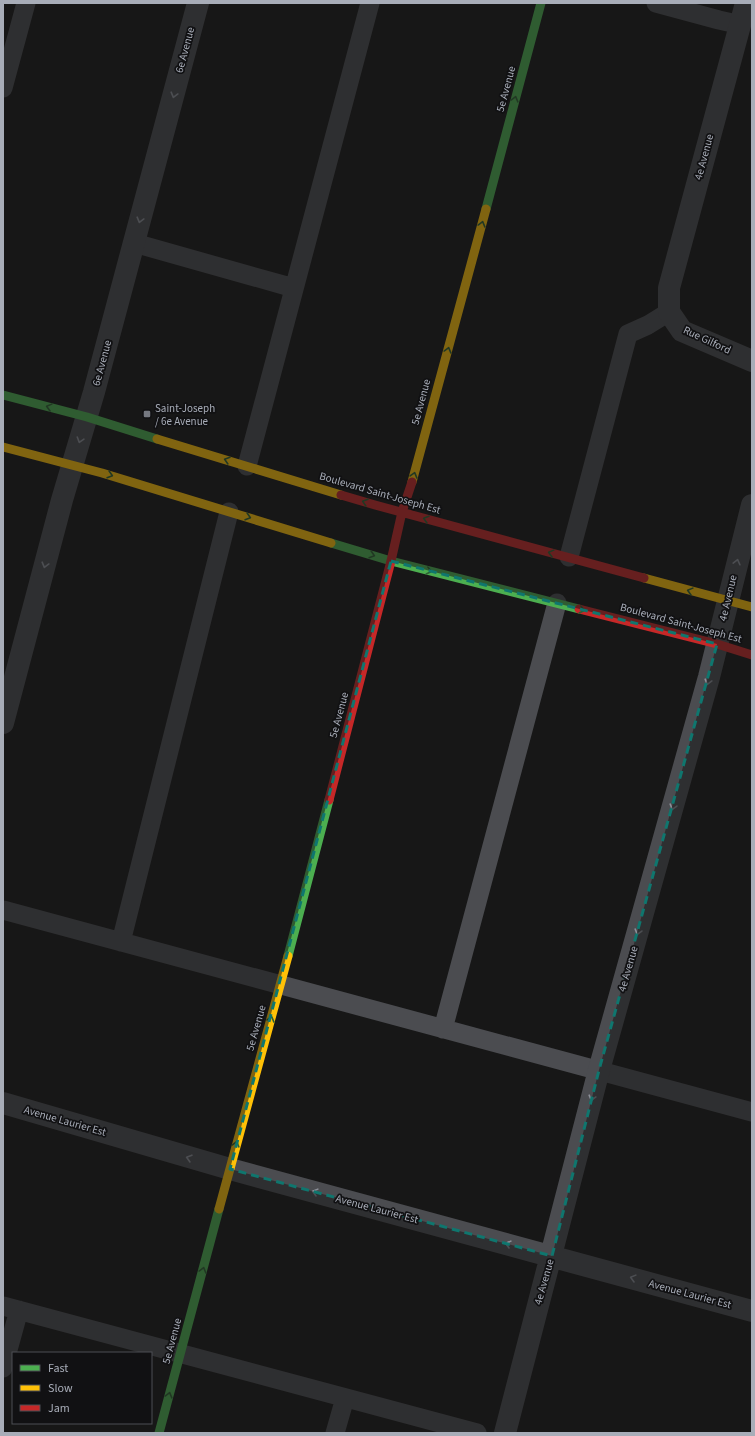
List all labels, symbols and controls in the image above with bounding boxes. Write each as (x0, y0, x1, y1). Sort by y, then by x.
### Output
street label: 6e Avenue (172, 25, 198, 75)
street label: 5e Avenue (493, 64, 519, 114)
one-way arrow (170, 92, 178, 98)
one-way arrow (511, 95, 519, 102)
street label: 4e Avenue (691, 132, 717, 182)
one-way arrow (136, 217, 145, 224)
one-way arrow (477, 221, 485, 227)
street label: Rue Gilford (681, 322, 733, 358)
street label: 6e Avenue (89, 338, 115, 388)
one-way arrow (443, 346, 452, 353)
street label: 5e Avenue (408, 377, 434, 427)
place label: Saint-Joseph / 6e Avenue (155, 401, 215, 429)
one-way arrow (46, 403, 53, 412)
marker: Saint-Joseph / 6e Avenue (142, 409, 152, 419)
one-way arrow (76, 437, 85, 444)
one-way arrow (223, 456, 230, 465)
street label: Boulevard Saint-Joseph Est (318, 469, 443, 518)
one-way arrow (106, 471, 113, 479)
one-way arrow (409, 472, 418, 479)
one-way arrow (361, 498, 368, 507)
one-way arrow (244, 512, 251, 521)
one-way arrow (423, 515, 430, 524)
one-way arrow (548, 549, 555, 557)
one-way arrow (368, 550, 375, 559)
one-way arrow (732, 559, 741, 566)
one-way arrow (41, 562, 49, 569)
one-way arrow (426, 566, 432, 574)
street label: 4e Avenue (715, 573, 741, 623)
one-way arrow (687, 587, 694, 595)
street label: Boulevard Saint-Joseph Est (618, 600, 744, 647)
one-way arrow (579, 605, 585, 613)
one-way arrow (704, 679, 712, 685)
street label: 5e Avenue (326, 690, 352, 740)
one-way arrow (669, 803, 678, 810)
one-way arrow (634, 929, 643, 936)
street label: 4e Avenue (614, 944, 642, 994)
street label: 5e Avenue (242, 1003, 270, 1053)
one-way arrow (266, 1016, 275, 1023)
one-way arrow (588, 1094, 597, 1101)
street label: Avenue Laurier Est (22, 1102, 108, 1140)
one-way arrow (231, 1141, 240, 1148)
one-way arrow (186, 1154, 193, 1163)
one-way arrow (312, 1188, 319, 1197)
street label: Avenue Laurier Est (334, 1191, 420, 1227)
one-way arrow (505, 1240, 512, 1249)
street label: 4e Avenue (530, 1257, 558, 1307)
one-way arrow (198, 1267, 207, 1274)
one-way arrow (630, 1275, 637, 1283)
street label: Avenue Laurier Est (647, 1276, 733, 1312)
street label: 5e Avenue (159, 1316, 185, 1366)
legend (12, 1352, 152, 1424)
text: Fast (48, 1360, 68, 1377)
text: Slow (48, 1380, 73, 1397)
one-way arrow (165, 1392, 173, 1399)
text: Jam (48, 1400, 70, 1417)

